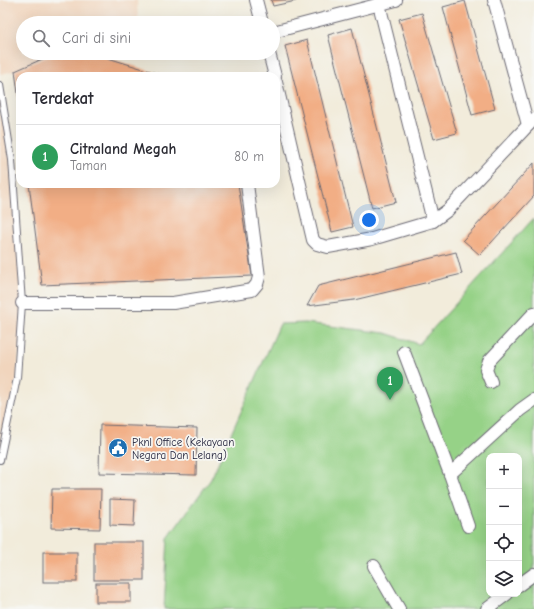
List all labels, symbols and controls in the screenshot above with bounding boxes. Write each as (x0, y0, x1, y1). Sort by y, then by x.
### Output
search box (16, 16, 280, 60)
icon: search (30, 27, 52, 49)
text: Cari di sini (62, 29, 131, 47)
text: Terdekat (32, 89, 94, 108)
text: Citraland Megah (70, 140, 177, 158)
text: 1 (42, 149, 48, 164)
text: 80 m (234, 149, 264, 164)
text: Taman (70, 158, 107, 173)
your location (359, 210, 379, 230)
pin: 1 (377, 367, 403, 400)
place label: Pknl Office (Kekayaan Negara Dan Lelang) (132, 436, 234, 462)
public building icon: Pknl Office (Kekayaan Negara Dan Lelang) (107, 437, 129, 459)
map controls (486, 453, 522, 597)
button: + (486, 453, 522, 489)
button: − (486, 489, 522, 525)
button: locate (486, 525, 522, 561)
button: layers (486, 561, 522, 597)

